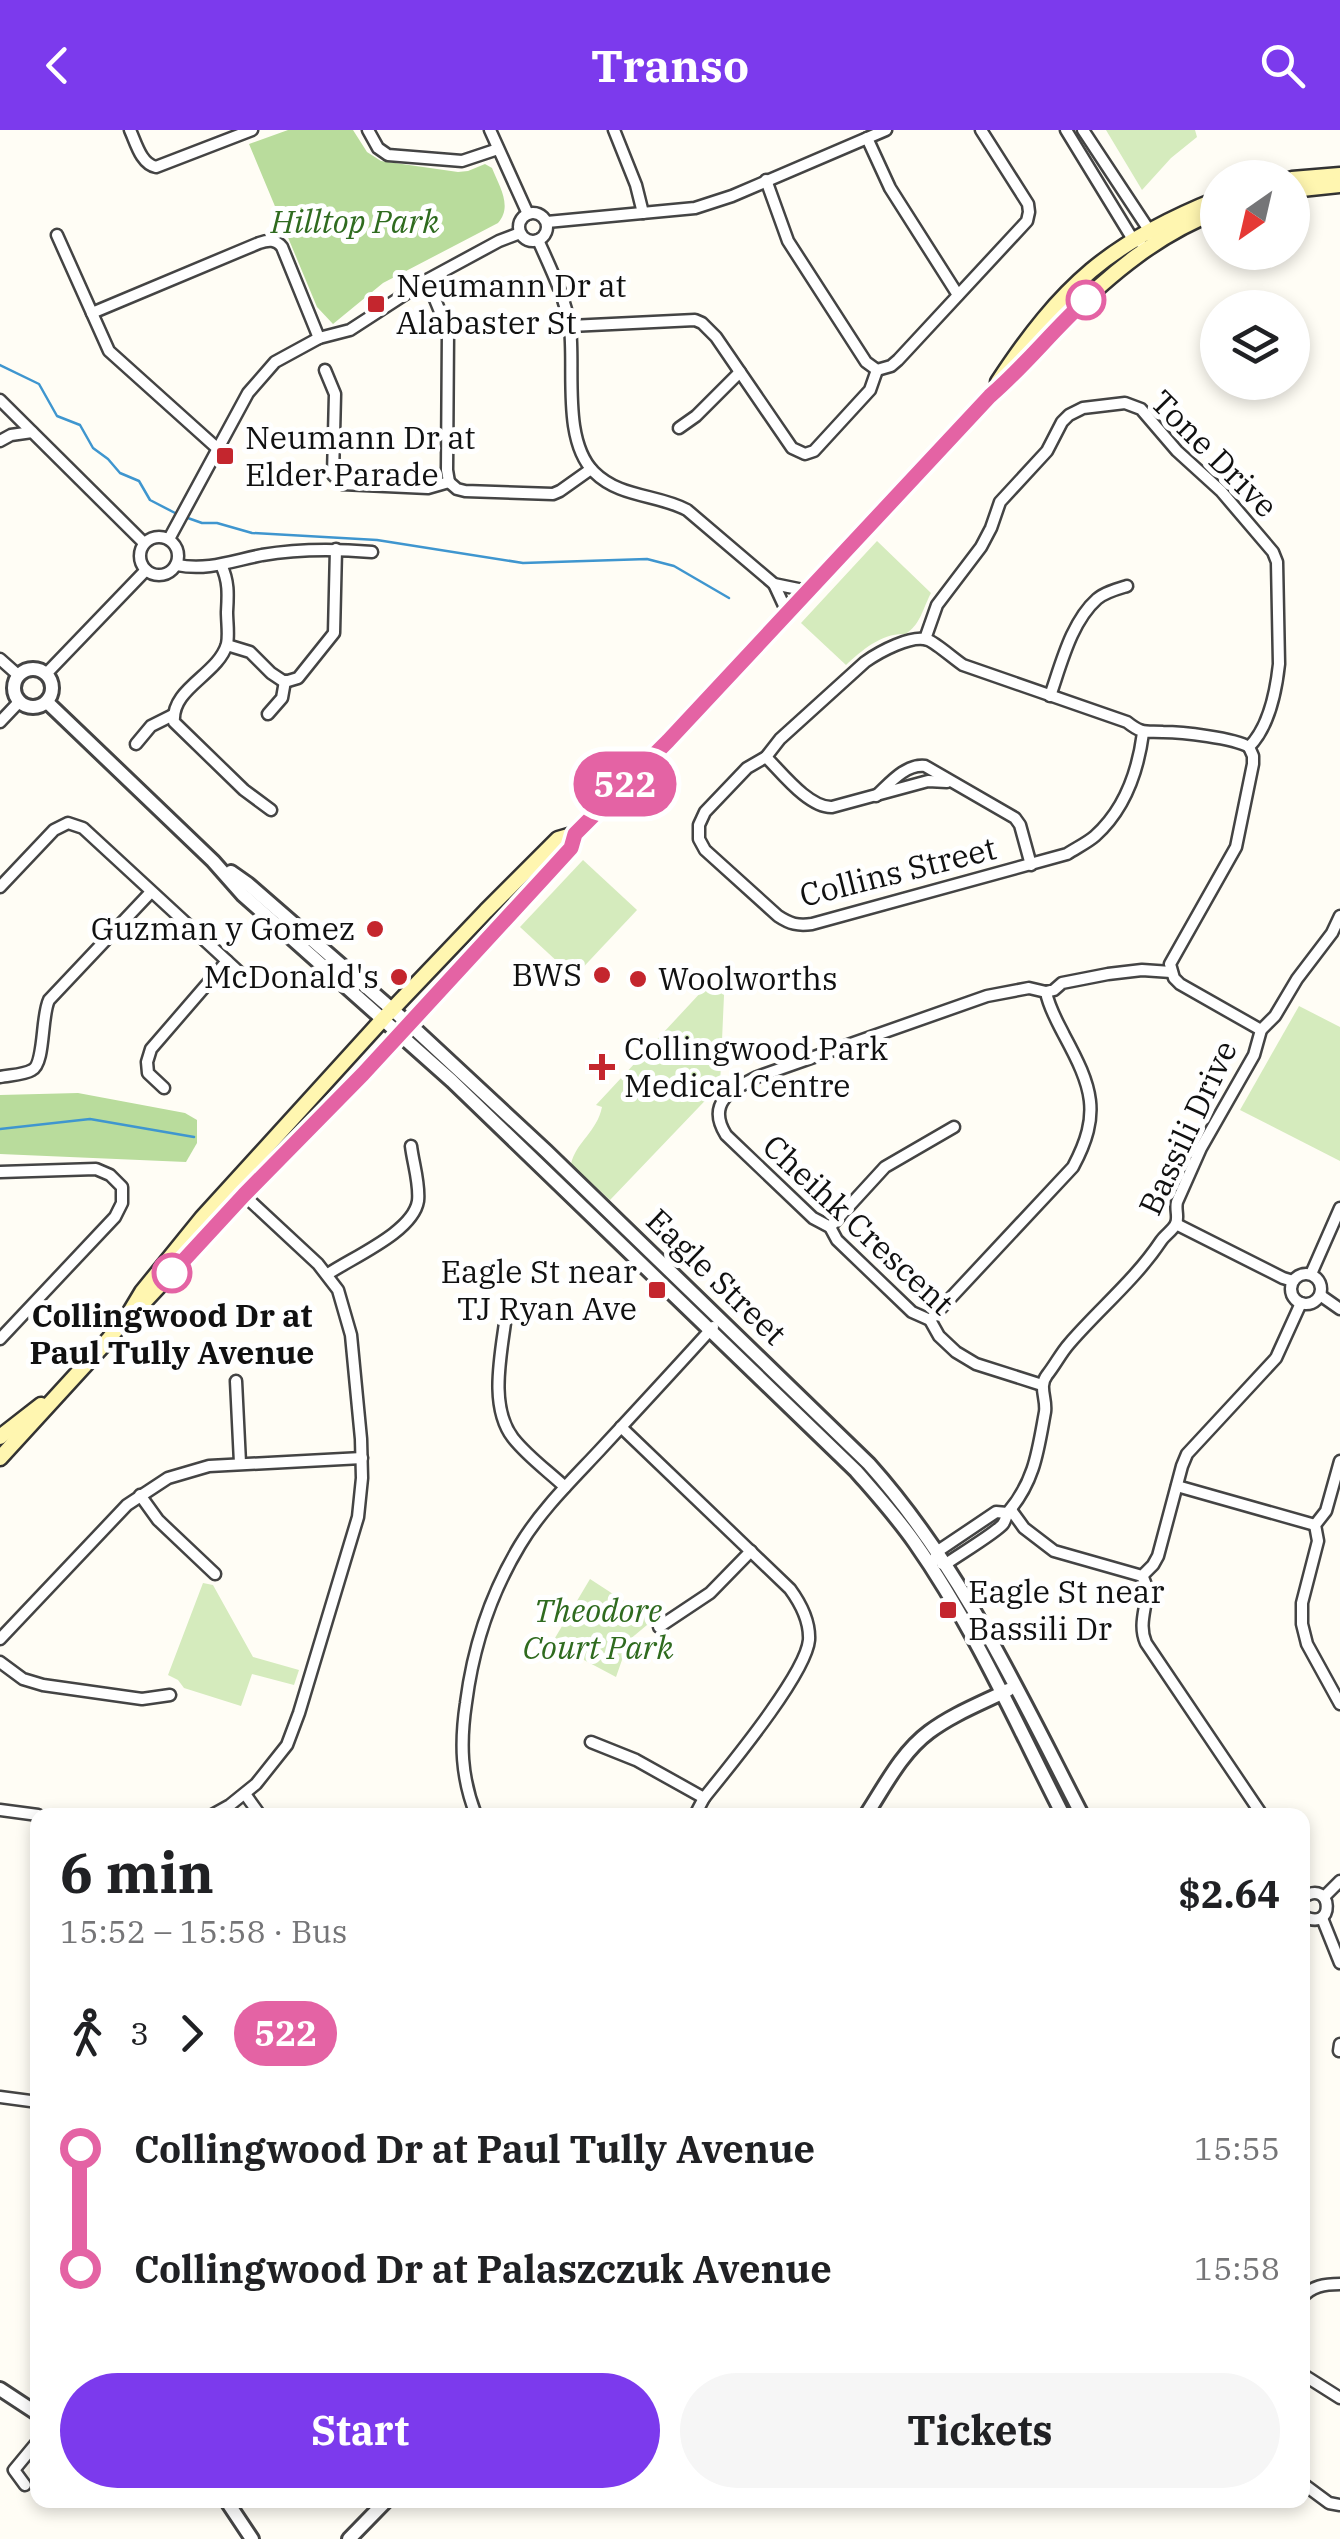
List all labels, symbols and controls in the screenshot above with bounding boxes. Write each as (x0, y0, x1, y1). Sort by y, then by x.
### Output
text: Transo (591, 36, 749, 94)
icon: back (30, 38, 85, 93)
icon: search (1255, 38, 1310, 93)
north arrow (1200, 160, 1310, 270)
map controls (1200, 160, 1310, 400)
park label: Hilltop Park (270, 200, 439, 242)
place label: Neumann Dr at Alabaster St (396, 264, 627, 343)
unlabelled marker (1067, 281, 1105, 319)
button: layers (1200, 290, 1310, 400)
marker: Neumann Dr at Alabaster St (365, 293, 387, 315)
street label: Tone Drive (1142, 381, 1287, 526)
place label: Neumann Dr at Elder Parade (245, 416, 476, 495)
marker: Neumann Dr at Elder Parade (214, 445, 236, 467)
line badge: 522 (568, 752, 682, 816)
text: 522 (593, 761, 657, 807)
street label: Collins Street (795, 826, 1000, 916)
place label: Guzman y Gomez (91, 907, 355, 949)
marker: Guzman y Gomez (364, 918, 386, 940)
place label: BWS (512, 953, 582, 995)
place label: McDonald's (204, 955, 379, 997)
place label: Woolworths (658, 957, 838, 999)
marker: BWS (591, 964, 613, 986)
marker: McDonald's (388, 966, 410, 988)
marker: Woolworths (627, 968, 649, 990)
place label: Collingwood Park Medical Centre (624, 1027, 888, 1106)
street label: Bassili Drive (1128, 1034, 1246, 1222)
marker: Collingwood Park Medical Centre (589, 1054, 615, 1080)
street label: Cheihk Crescent (754, 1125, 963, 1324)
street label: Eagle Street (638, 1199, 796, 1354)
place label: Eagle St near TJ Ryan Ave (440, 1250, 637, 1329)
marker: Collingwood Dr at Paul Tully Avenue (153, 1254, 191, 1292)
marker: Eagle St near TJ Ryan Ave (646, 1279, 668, 1301)
place label: Collingwood Dr at Paul Tully Avenue (30, 1294, 314, 1373)
place label: Eagle St near Bassili Dr (968, 1570, 1165, 1649)
park label: Theodore Court Park (522, 1589, 674, 1668)
marker: Eagle St near Bassili Dr (937, 1599, 959, 1621)
text: 6 min (60, 1837, 214, 1908)
text: $2.64 (1178, 1869, 1280, 1918)
text: 15:52 – 15:58 · Bus (60, 1910, 347, 1952)
icon: walk (60, 2006, 115, 2061)
icon: forward (164, 2006, 219, 2061)
text: 522 (254, 2010, 317, 2056)
text: 3 (130, 2012, 149, 2054)
text: Collingwood Dr at Paul Tully Avenue (134, 2124, 815, 2173)
text: 15:55 (1194, 2127, 1280, 2169)
text: Collingwood Dr at Palaszczuk Avenue (134, 2244, 832, 2293)
text: 15:58 (1194, 2247, 1280, 2289)
button: Start (60, 2373, 660, 2488)
button: Tickets (680, 2373, 1280, 2488)

